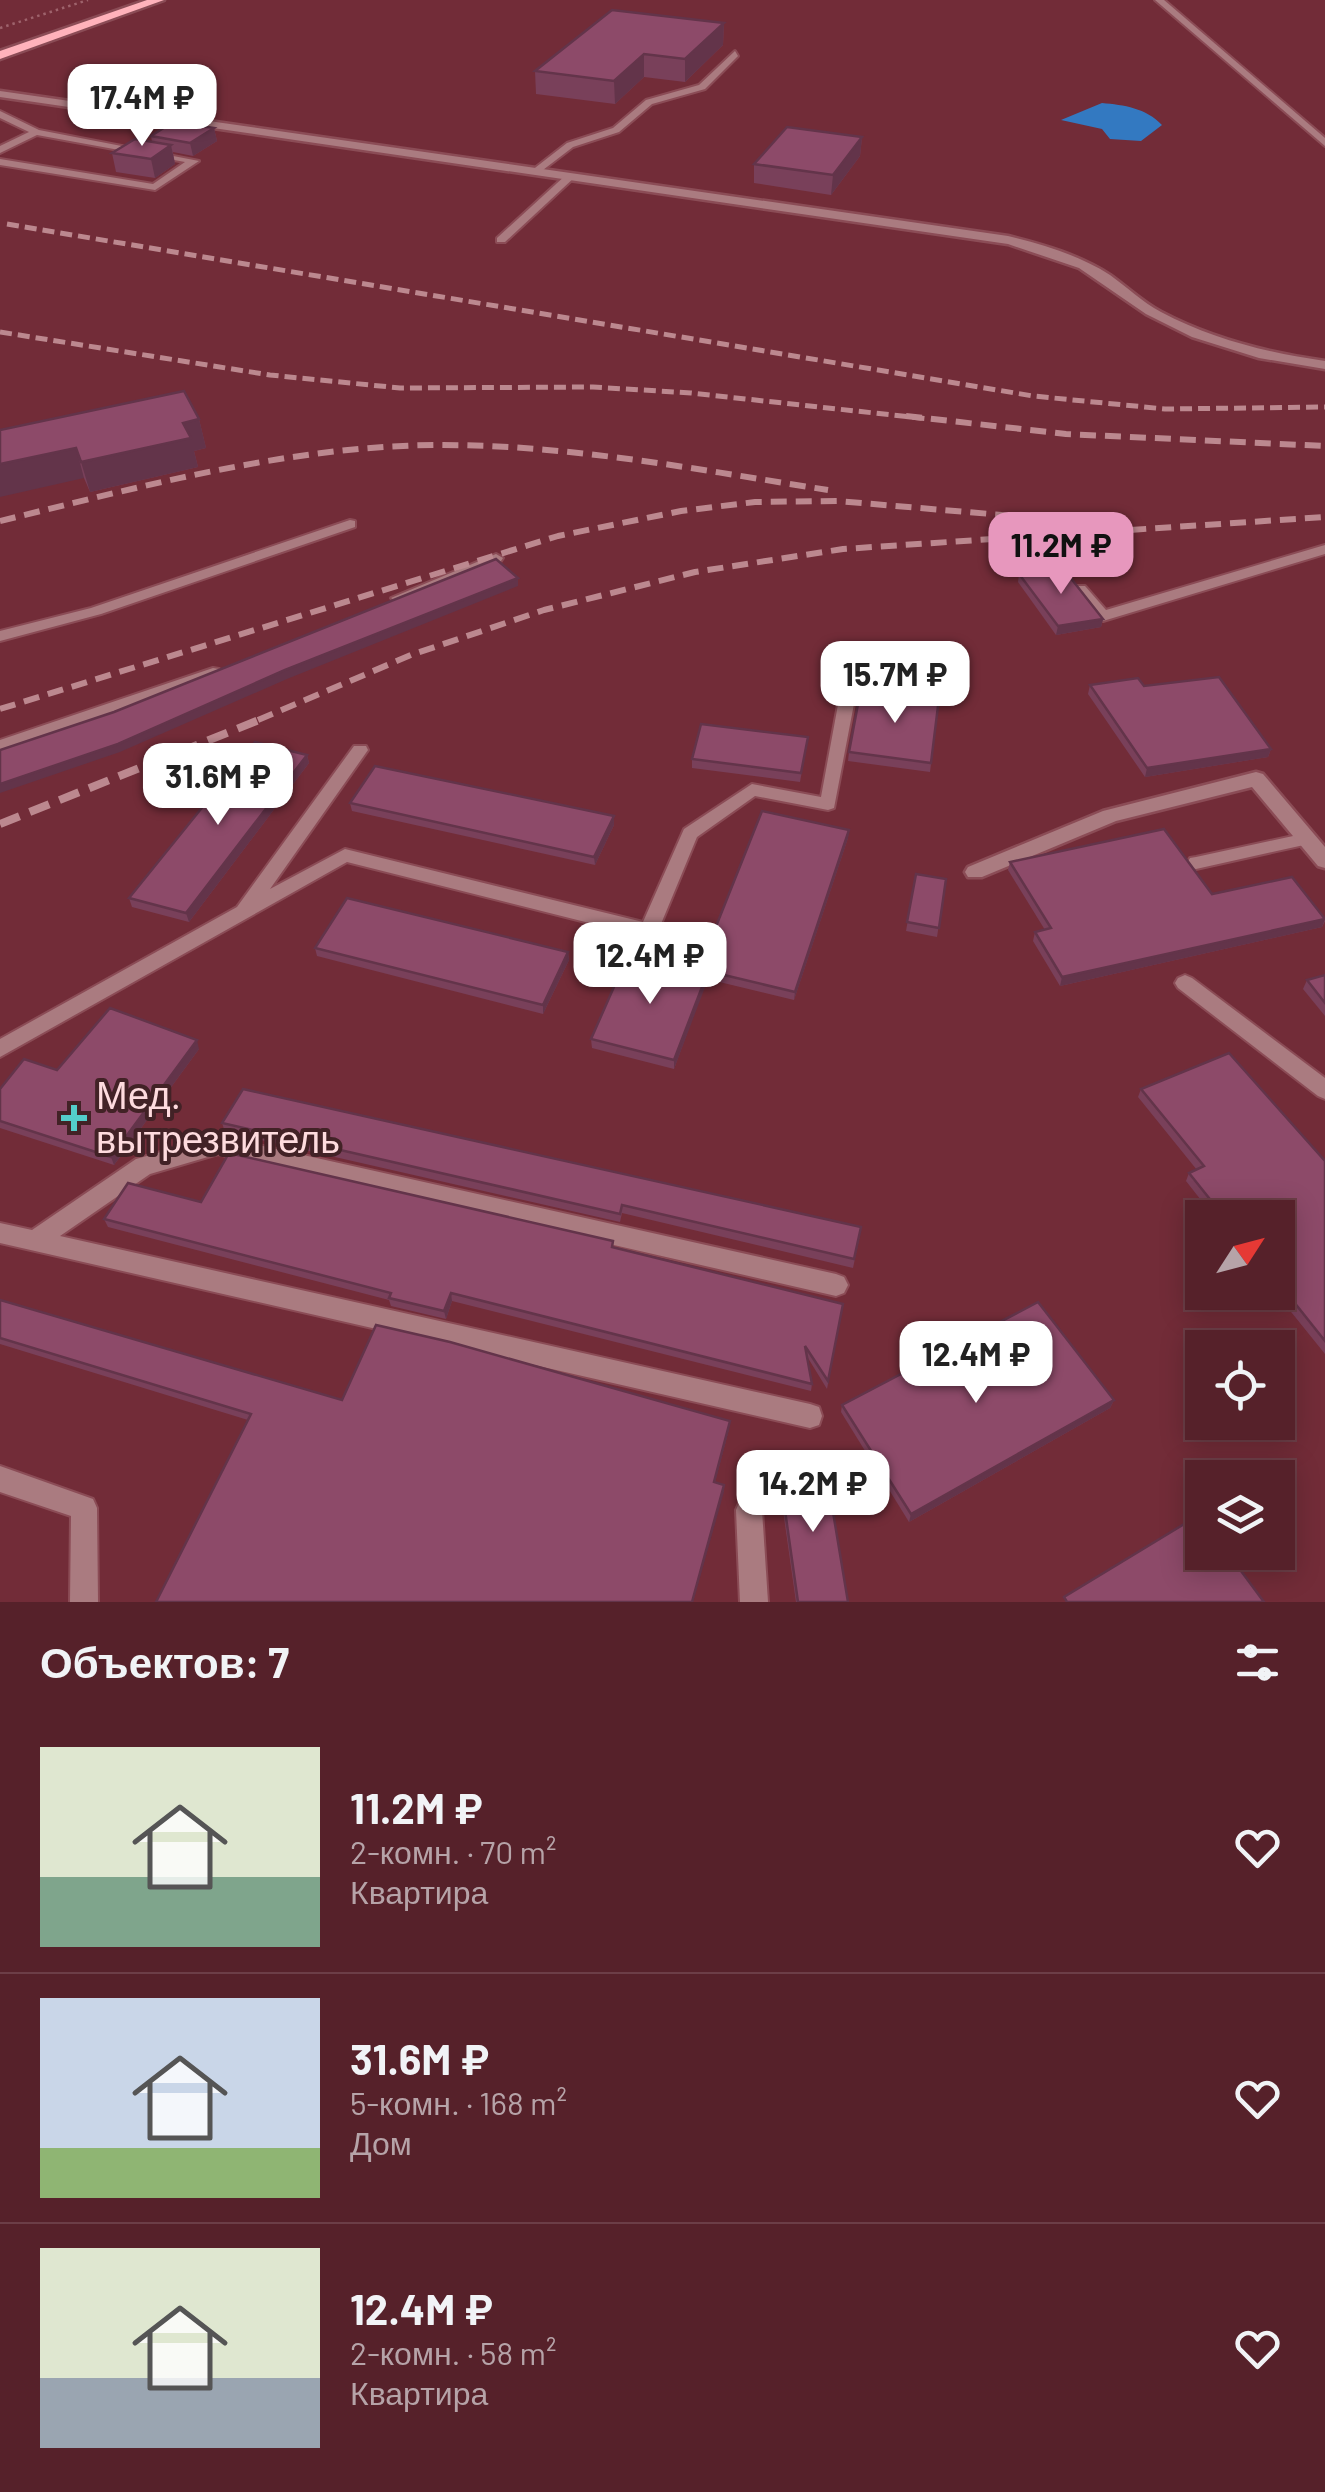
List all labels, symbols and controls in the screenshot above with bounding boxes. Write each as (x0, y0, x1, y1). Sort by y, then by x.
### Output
pin: 17.4M ₽ (50, 64, 234, 149)
text: 17.4M ₽ (90, 77, 194, 115)
pin: 11.2M ₽ (969, 512, 1153, 597)
text: 11.2M ₽ (1010, 525, 1112, 563)
pin: 15.7M ₽ (803, 641, 987, 726)
text: 15.7M ₽ (843, 654, 947, 692)
pin: 31.6M ₽ (126, 743, 310, 828)
text: 31.6M ₽ (165, 756, 271, 794)
pin: 12.4M ₽ (558, 922, 742, 1007)
text: 12.4M ₽ (596, 935, 704, 973)
place label: Мед. вытрезвитель (96, 1071, 340, 1161)
marker: Мед. вытрезвитель (61, 1105, 87, 1131)
north arrow (1185, 1200, 1295, 1310)
map controls (1185, 1200, 1295, 1570)
pin: 12.4M ₽ (884, 1321, 1068, 1406)
button: locate (1185, 1330, 1295, 1440)
text: 12.4M ₽ (922, 1334, 1030, 1372)
pin: 14.2M ₽ (721, 1450, 905, 1535)
button: layers (1185, 1460, 1295, 1570)
text: 14.2M ₽ (759, 1463, 867, 1501)
icon: filters (1230, 1635, 1285, 1690)
text: Объектов: 7 (40, 1636, 289, 1686)
text: 11.2M ₽ (350, 1782, 483, 1832)
icon: home (120, 1787, 240, 1907)
icon: heart (1230, 1820, 1285, 1875)
text: 2-комн. · 70 m² (350, 1832, 557, 1870)
text: Квартира (350, 1872, 488, 1910)
text: 31.6M ₽ (350, 2033, 489, 2083)
icon: home (120, 2038, 240, 2158)
icon: heart (1230, 2071, 1285, 2126)
text: 5-комн. · 168 m² (350, 2083, 567, 2121)
text: Дом (350, 2123, 412, 2161)
text: 12.4M ₽ (350, 2283, 493, 2333)
icon: home (120, 2288, 240, 2408)
icon: heart (1230, 2321, 1285, 2376)
text: 2-комн. · 58 m² (350, 2333, 556, 2371)
text: Квартира (350, 2373, 488, 2411)

